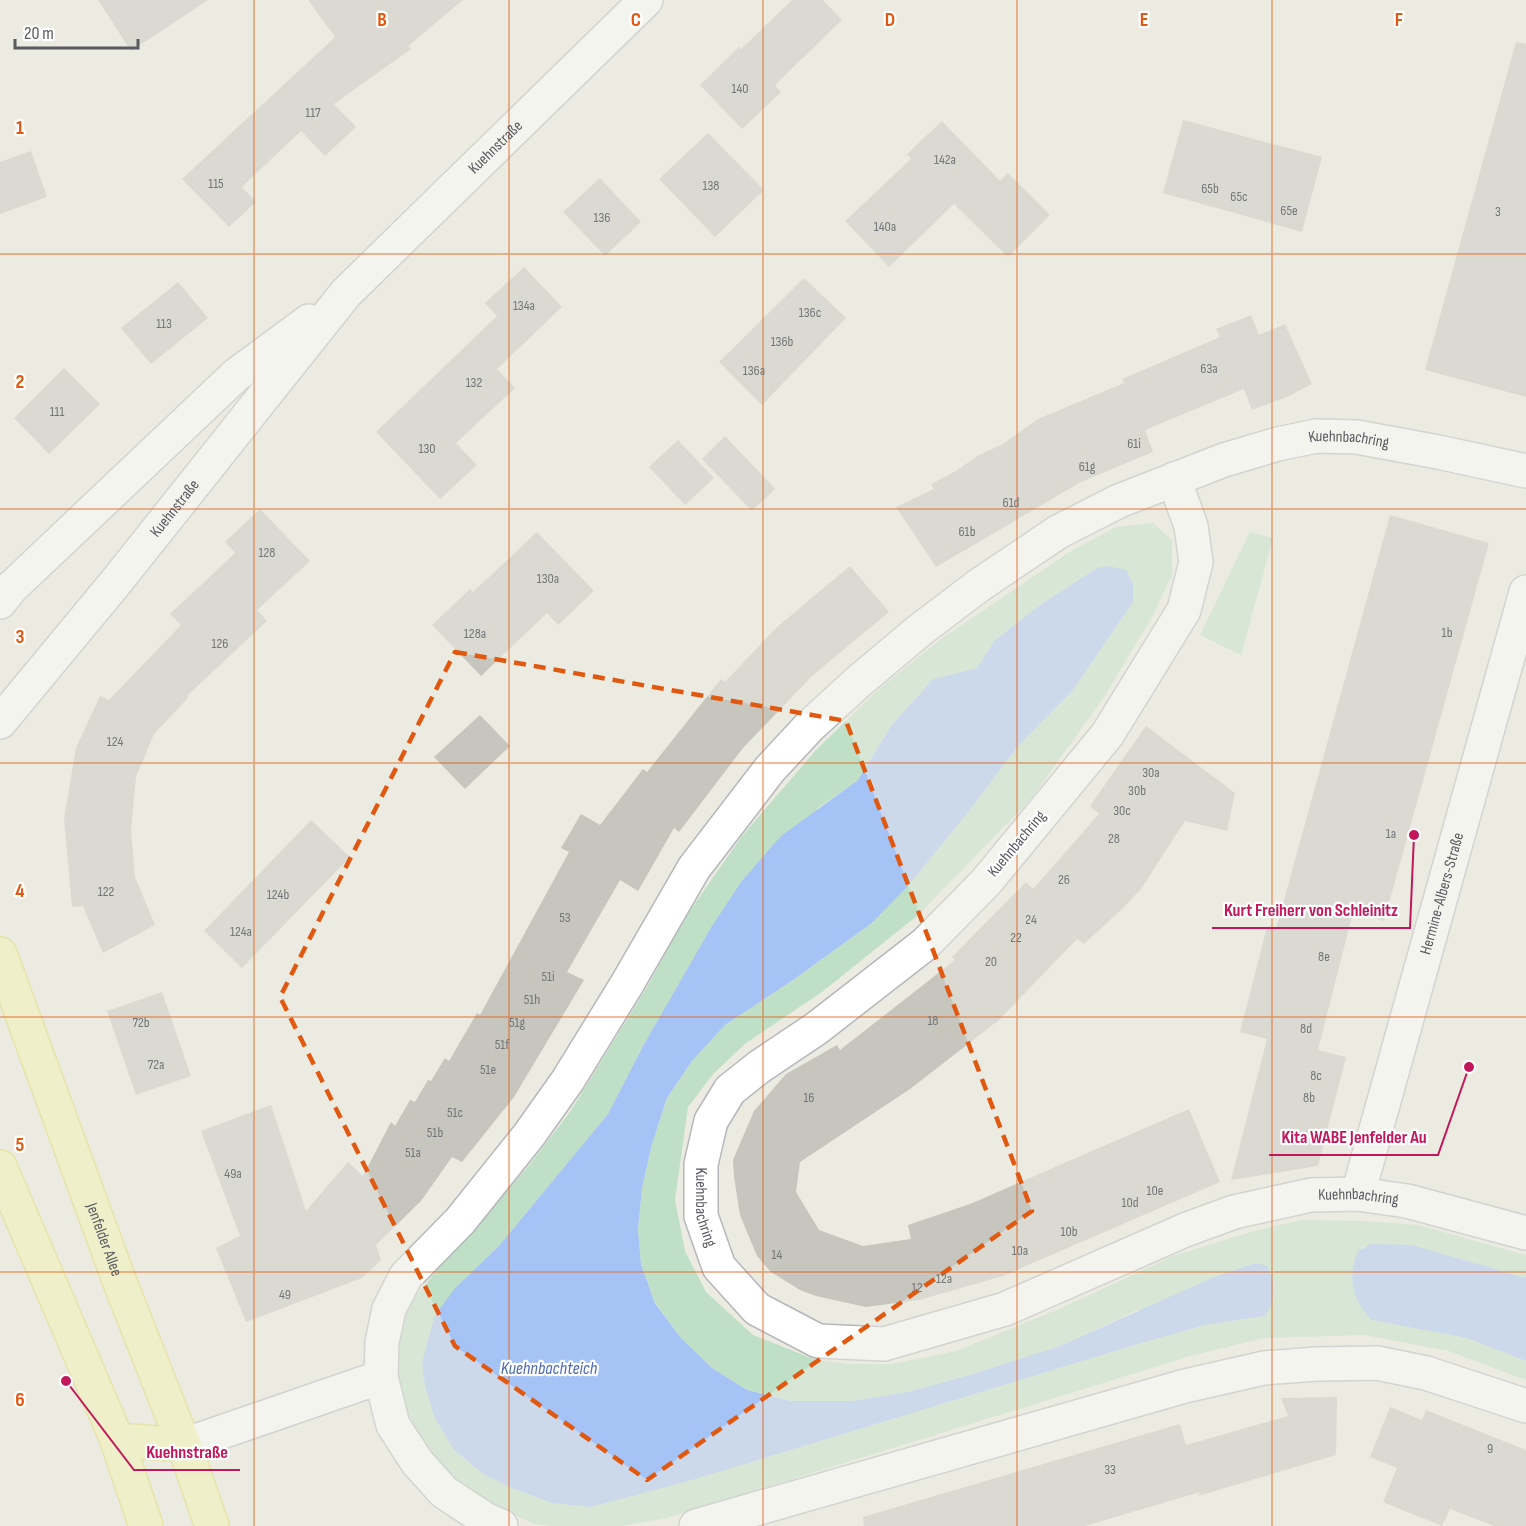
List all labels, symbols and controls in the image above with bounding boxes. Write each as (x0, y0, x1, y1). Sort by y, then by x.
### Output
text: B (377, 8, 387, 32)
text: C (631, 8, 641, 32)
text: D (885, 8, 895, 32)
text: E (1140, 8, 1148, 32)
text: F (1395, 8, 1403, 32)
scale bar (15, 12, 138, 50)
text: 20 m (24, 23, 54, 44)
house number: 140 (732, 80, 749, 97)
house number: 117 (305, 104, 321, 121)
text: 1 (16, 116, 24, 140)
street label: Kuehnstraße (464, 116, 526, 178)
house number: 142a (934, 151, 956, 168)
house number: 115 (208, 175, 224, 192)
house number: 138 (703, 177, 719, 194)
house number: 65b (1201, 180, 1219, 197)
house number: 65c (1230, 188, 1248, 205)
house number: 65e (1280, 202, 1298, 219)
house number: 3 (1495, 203, 1501, 220)
house number: 136 (594, 209, 610, 226)
house number: 140a (874, 218, 896, 235)
house number: 134a (513, 297, 535, 314)
house number: 136c (799, 304, 821, 321)
house number: 113 (156, 315, 172, 332)
house number: 136b (771, 333, 794, 350)
house number: 63a (1200, 360, 1218, 377)
house number: 136a (743, 362, 765, 379)
text: 2 (16, 370, 24, 394)
house number: 132 (466, 374, 482, 391)
house number: 111 (50, 403, 64, 420)
street label: Kuehnbachring (1307, 426, 1391, 452)
house number: 61i (1127, 435, 1141, 452)
house number: 130 (418, 440, 436, 457)
house number: 61g (1079, 458, 1096, 475)
street label: Kuehnstraße (146, 476, 203, 541)
house number: 61d (1003, 494, 1020, 511)
house number: 61b (958, 523, 976, 540)
house number: 128 (259, 544, 275, 561)
house number: 130a (537, 570, 559, 587)
house number: 1b (1442, 624, 1453, 641)
text: 3 (16, 625, 25, 649)
house number: 128a (464, 625, 486, 642)
house number: 126 (212, 635, 228, 652)
house number: 124 (107, 733, 123, 750)
house number: 30a (1142, 764, 1160, 781)
house number: 30b (1128, 782, 1146, 799)
house number: 30c (1113, 802, 1131, 819)
street label: Kuehnbachring (984, 807, 1050, 881)
house number: 1a (1386, 825, 1396, 842)
house number: 28 (1108, 830, 1120, 847)
street label: Hermine-Albers-Straße (1416, 830, 1468, 957)
house number: 26 (1058, 871, 1070, 888)
text: 4 (15, 879, 25, 903)
house number: 122 (98, 883, 115, 900)
house number: 124b (267, 886, 289, 903)
callout: Kurt Freiherr von Schleinitz (1212, 892, 1410, 928)
text: Kurt Freiherr von Schleinitz (1224, 900, 1398, 921)
house number: 53 (559, 909, 571, 926)
house number: 24 (1025, 911, 1037, 928)
house number: 124a (230, 923, 252, 940)
house number: 22 (1010, 929, 1022, 946)
house number: 8e (1318, 948, 1330, 965)
house number: 20 (985, 953, 997, 970)
house number: 51i (541, 968, 555, 985)
house number: 51h (524, 991, 540, 1008)
house number: 18 (927, 1012, 939, 1029)
house number: 72b (132, 1014, 150, 1031)
house number: 51g (509, 1014, 526, 1031)
house number: 8d (1300, 1020, 1312, 1037)
house number: 51f (495, 1036, 510, 1053)
house number: 72a (148, 1056, 164, 1073)
house number: 51e (480, 1061, 496, 1078)
house number: 8c (1310, 1067, 1322, 1084)
house number: 16 (803, 1089, 815, 1106)
house number: 8b (1303, 1089, 1315, 1106)
house number: 51c (447, 1104, 463, 1121)
callout: Kita WABE Jenfelder Au (1269, 1119, 1438, 1155)
house number: 51b (427, 1124, 443, 1141)
text: Kita WABE Jenfelder Au (1281, 1127, 1427, 1148)
text: 5 (16, 1133, 25, 1157)
house number: 51a (405, 1144, 421, 1161)
house number: 49a (224, 1165, 242, 1182)
street label: Kuehnbachring (691, 1167, 721, 1250)
house number: 10e (1147, 1182, 1163, 1199)
street label: Kuehnbachring (1318, 1184, 1400, 1209)
house number: 10d (1122, 1194, 1139, 1211)
street label: Jenfelder Allee (82, 1199, 126, 1279)
house number: 10b (1061, 1223, 1078, 1240)
house number: 10a (1012, 1242, 1028, 1259)
house number: 14 (772, 1246, 783, 1263)
house number: 12a (936, 1270, 952, 1287)
house number: 12 (912, 1279, 923, 1296)
house number: 49 (279, 1286, 291, 1303)
water label: Kuehnbachteich (501, 1358, 598, 1379)
text: 6 (15, 1388, 25, 1412)
callout: Kuehnstraße (134, 1434, 240, 1470)
house number: 9 (1487, 1440, 1493, 1457)
text: Kuehnstraße (146, 1442, 228, 1463)
house number: 33 (1104, 1461, 1116, 1478)

